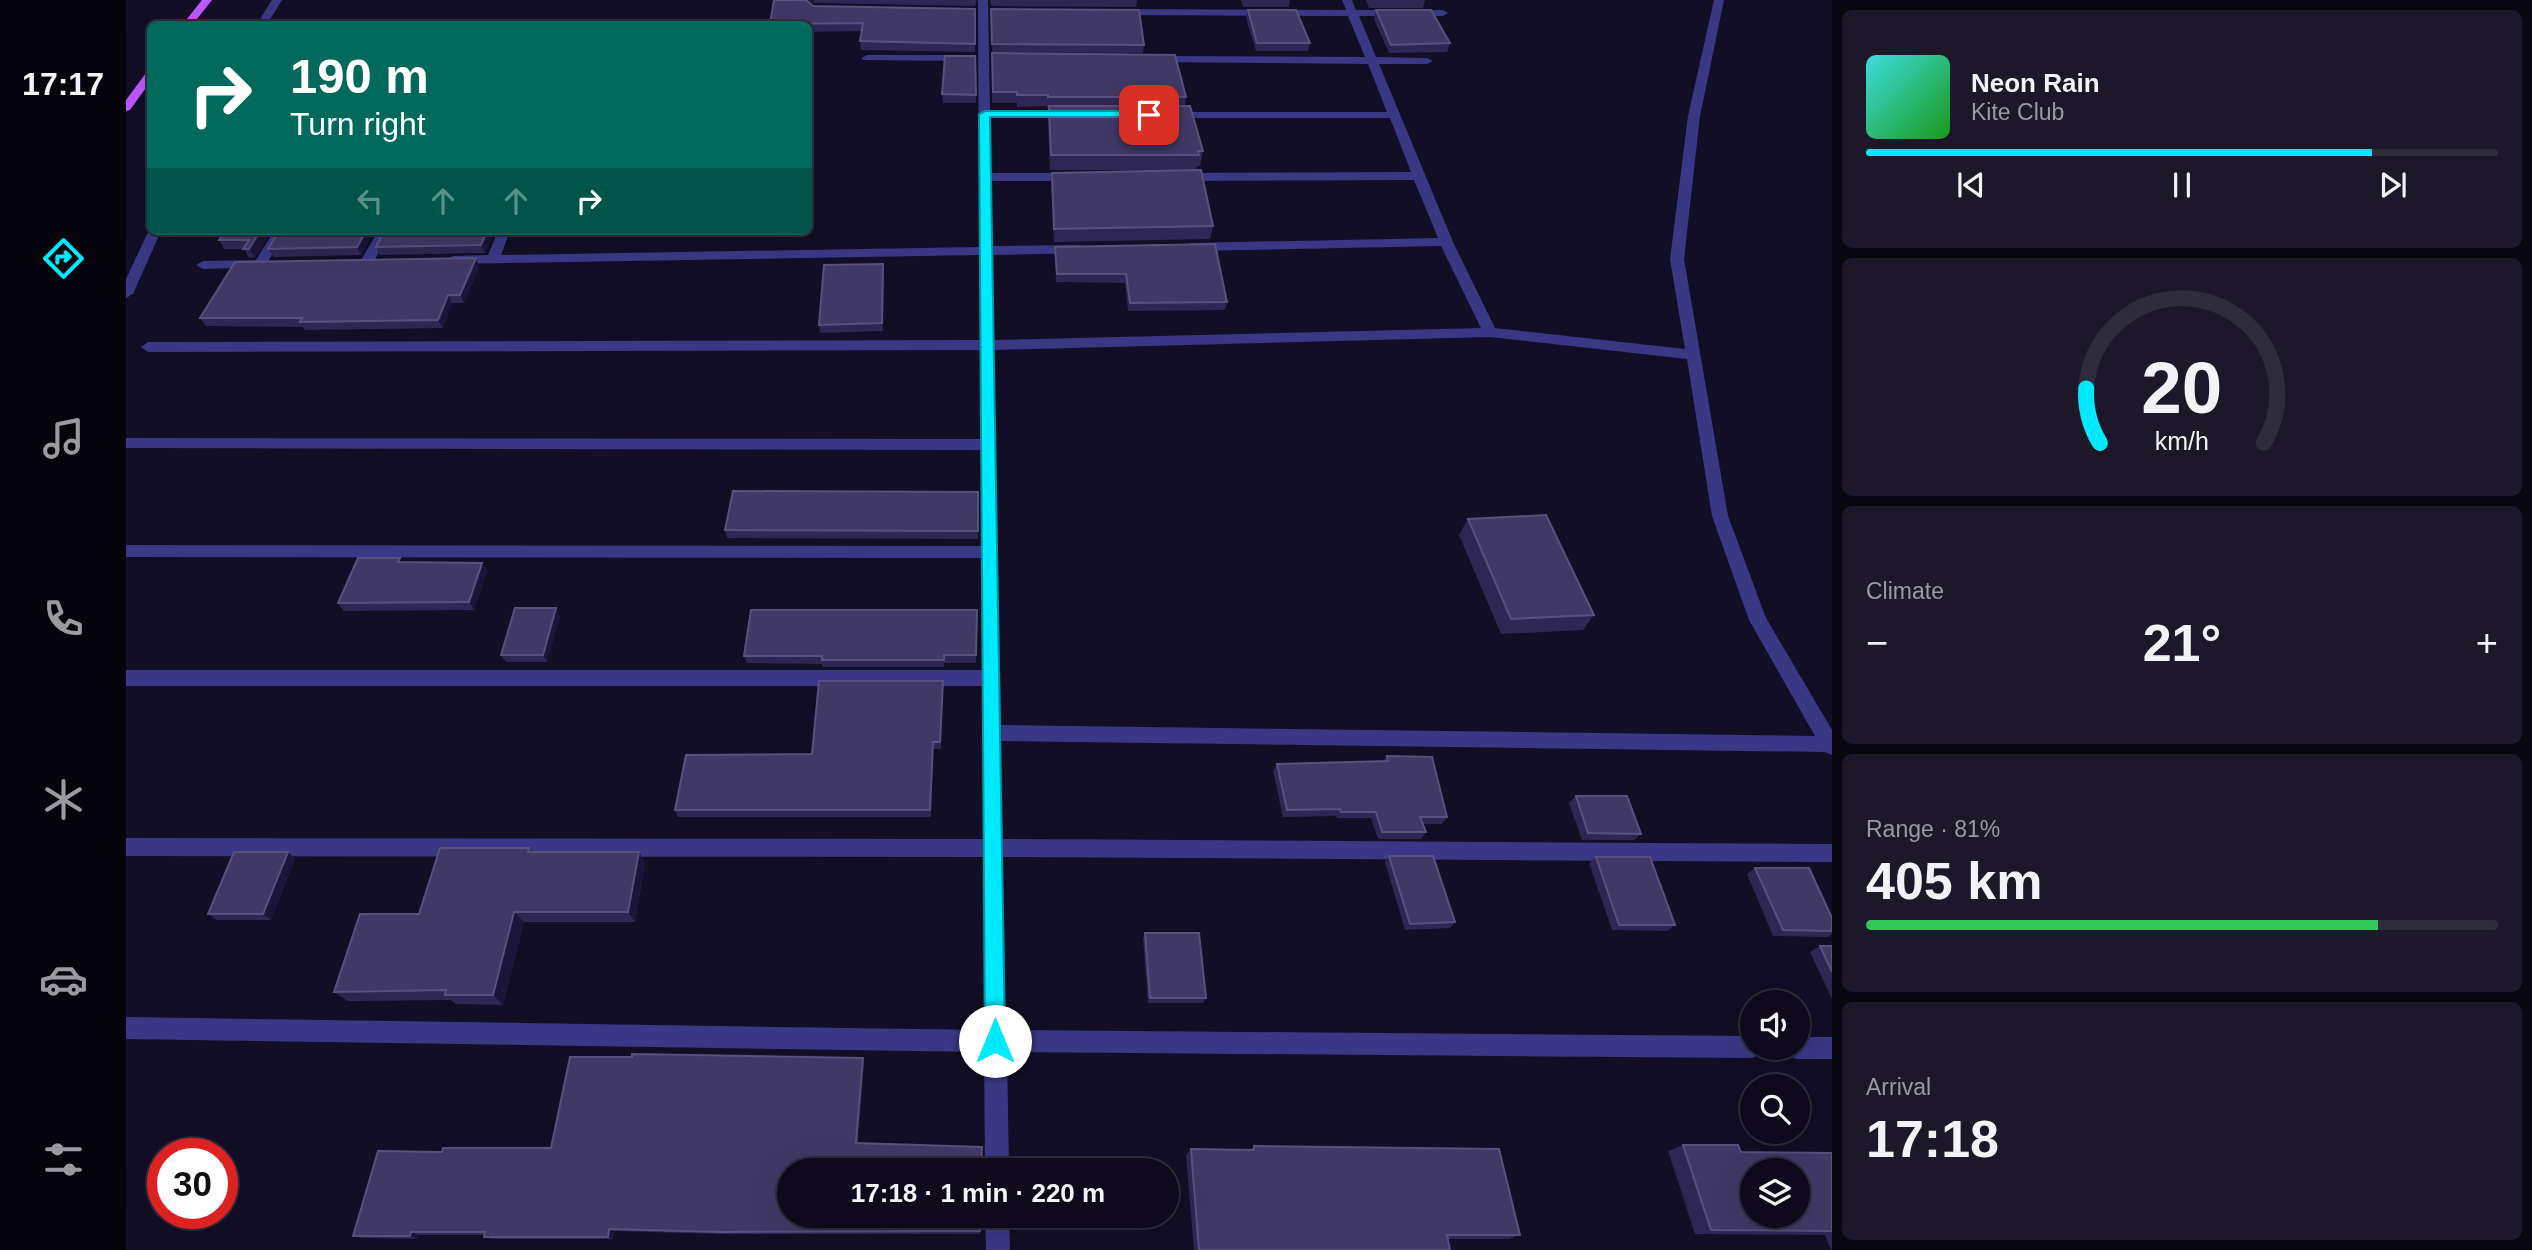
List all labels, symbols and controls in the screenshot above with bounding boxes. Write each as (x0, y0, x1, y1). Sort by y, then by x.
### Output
icon: right (175, 49, 266, 140)
text: 190 m (290, 49, 429, 103)
text: 17:17 (22, 66, 104, 102)
text: Neon Rain (1971, 68, 2100, 98)
pin (1119, 85, 1179, 145)
icon: arrive (1130, 96, 1168, 134)
text: Kite Club (1971, 99, 2064, 125)
text: Turn right (290, 106, 426, 142)
icon: previous (1952, 166, 1990, 204)
icon: pause (2163, 166, 2201, 204)
icon: next (2374, 166, 2412, 204)
icon: left (351, 182, 389, 220)
icon: ahead (424, 182, 462, 220)
icon: ahead (497, 182, 535, 220)
icon: right (570, 182, 608, 220)
icon: directions (39, 234, 88, 283)
text: 20 (2142, 347, 2222, 428)
icon: music (39, 414, 88, 463)
text: km/h (2155, 427, 2209, 455)
text: Climate (1866, 578, 1944, 604)
icon: phone (39, 594, 88, 643)
text: 21° (2143, 614, 2221, 672)
text: − (1866, 622, 1888, 664)
text: + (2476, 622, 2498, 664)
icon: climate (39, 775, 88, 824)
text: Range · 81% (1866, 816, 2000, 842)
text: 405 km (1866, 852, 2042, 910)
icon: car (39, 955, 88, 1004)
map controls (1740, 990, 1810, 1228)
button: sound (1740, 990, 1810, 1060)
position arrow (958, 1004, 1032, 1078)
button: search (1740, 1074, 1810, 1144)
text: Arrival (1866, 1074, 1931, 1100)
text: 17:18 (1866, 1110, 1999, 1168)
icon: filters (39, 1135, 88, 1184)
speed limit sign: 30 (147, 1138, 238, 1229)
button: layers (1740, 1158, 1810, 1228)
text: 17:18 · 1 min · 220 m (851, 1178, 1105, 1208)

